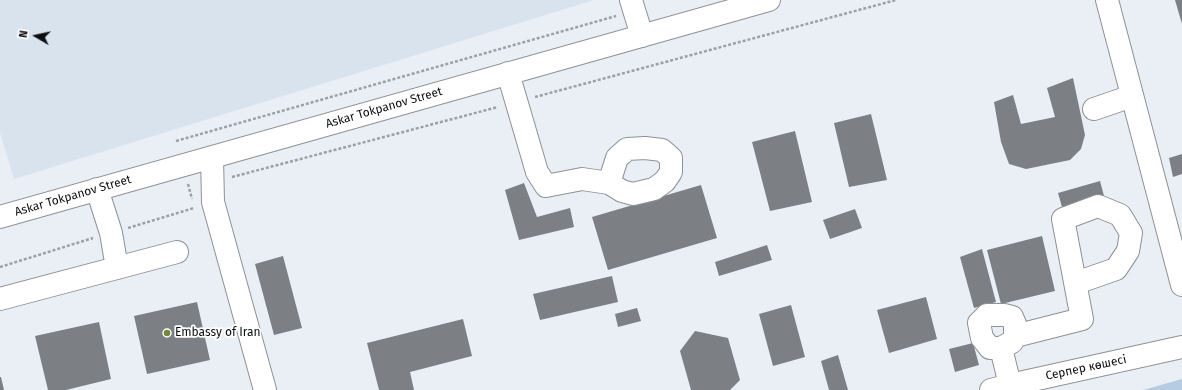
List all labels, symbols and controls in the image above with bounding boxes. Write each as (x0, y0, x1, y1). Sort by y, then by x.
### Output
north arrow (16, 16, 56, 56)
text: N (17, 29, 31, 39)
street label: Askar Tokpanov Street (324, 84, 444, 132)
street label: Askar Tokpanov Street (13, 172, 133, 220)
place label: Embassy of Iran (175, 326, 260, 340)
marker: Embassy of Iran (162, 328, 172, 338)
street label: Серпер көшесі (1044, 352, 1128, 384)

